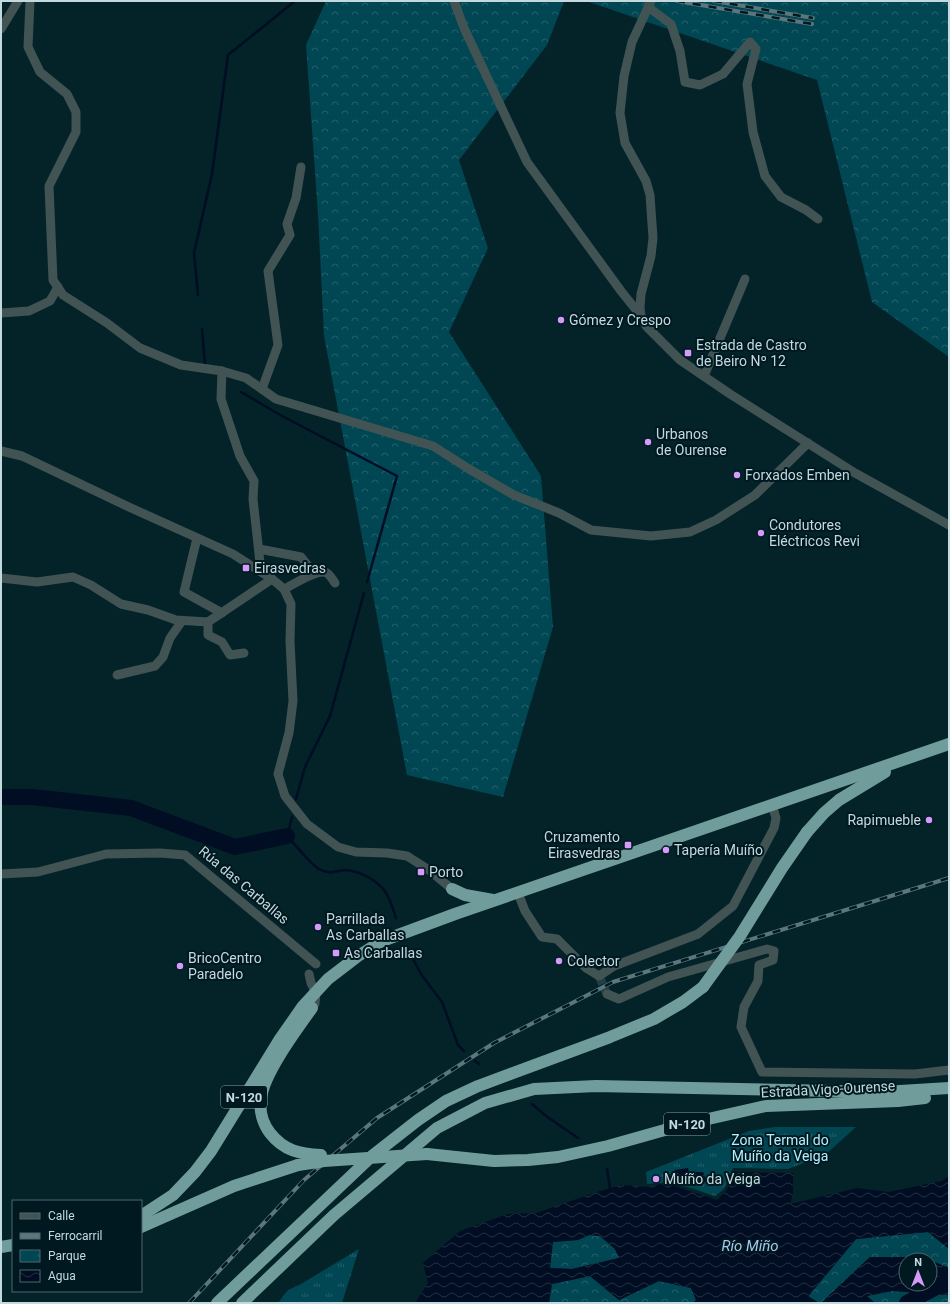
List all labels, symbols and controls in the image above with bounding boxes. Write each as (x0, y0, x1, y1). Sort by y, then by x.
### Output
place label: Gómez y Crespo (569, 312, 671, 328)
marker: Gómez y Crespo (556, 315, 566, 325)
place label: Estrada de Castro de Beiro Nº 12 (696, 337, 807, 369)
marker: Estrada de Castro de Beiro Nº 12 (683, 348, 693, 358)
place label: Urbanos de Ourense (656, 426, 727, 458)
marker: Urbanos de Ourense (643, 437, 653, 447)
place label: Forxados Emben (745, 467, 850, 483)
marker: Forxados Emben (732, 470, 742, 480)
place label: Condutores Eléctricos Revi (769, 517, 860, 549)
marker: Condutores Eléctricos Revi (756, 528, 766, 538)
place label: Eirasvedras (254, 560, 326, 576)
marker: Eirasvedras (241, 563, 251, 573)
place label: Rapimueble (847, 812, 921, 828)
marker: Rapimueble (924, 815, 934, 825)
place label: Cruzamento Eirasvedras (544, 829, 620, 861)
marker: Cruzamento Eirasvedras (623, 840, 633, 850)
place label: Tapería Muíño (674, 842, 763, 858)
street label: Rúa das Carballas (196, 843, 292, 927)
marker: Tapería Muíño (661, 845, 671, 855)
place label: Porto (429, 864, 463, 880)
marker: Porto (416, 867, 426, 877)
place label: Parrillada As Carballas (326, 911, 404, 943)
marker: Parrillada As Carballas (313, 922, 323, 932)
place label: As Carballas (344, 945, 422, 961)
marker: As Carballas (331, 948, 341, 958)
place label: BricoCentro Paradelo (188, 950, 262, 982)
place label: Colector (567, 953, 620, 969)
marker: Colector (554, 956, 564, 966)
marker: BricoCentro Paradelo (175, 961, 185, 971)
street label: Estrada Vigo-Ourense (760, 1077, 896, 1101)
road number: N-120 (221, 1086, 267, 1108)
road number: N-120 (664, 1113, 710, 1135)
park label: Zona Termal do Muíño da Veiga (731, 1132, 829, 1164)
place label: Muíño da Veiga (664, 1171, 761, 1187)
marker: Muíño da Veiga (651, 1174, 661, 1184)
legend (12, 1200, 142, 1292)
text: Calle (48, 1209, 75, 1223)
text: Ferrocarril (48, 1229, 103, 1243)
water label: Río Miño (721, 1237, 779, 1255)
text: Parque (48, 1249, 86, 1263)
north arrow (898, 1252, 938, 1292)
text: N (914, 1256, 922, 1269)
text: Agua (48, 1269, 76, 1283)

